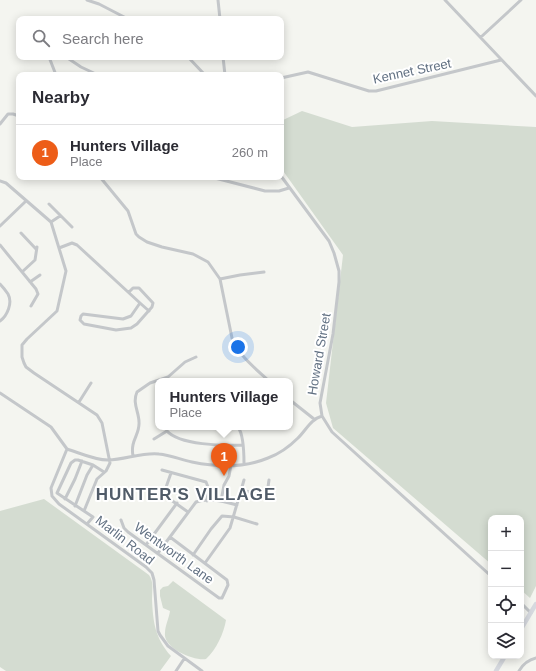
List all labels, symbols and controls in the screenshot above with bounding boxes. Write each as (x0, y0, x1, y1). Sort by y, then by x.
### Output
search box (16, 16, 284, 60)
icon: search (30, 27, 52, 49)
text: Search here (62, 30, 144, 47)
street label: Kennet Street (372, 55, 453, 87)
text: Nearby (32, 88, 90, 107)
text: Hunters Village (70, 137, 179, 154)
text: 1 (41, 145, 49, 160)
text: 260 m (232, 145, 268, 160)
text: Place (70, 154, 103, 169)
street label: Howard Street (304, 311, 334, 396)
your location (228, 337, 248, 357)
popup (155, 378, 293, 430)
text: Hunters Village (170, 388, 278, 405)
text: Place (170, 405, 202, 420)
pin: 1 (211, 443, 237, 476)
district label: HUNTER'S VILLAGE (96, 485, 276, 504)
street label: Marlin Road (93, 513, 157, 567)
map controls (488, 515, 524, 659)
button: + (488, 515, 524, 551)
street label: Wentworth Lane (131, 519, 217, 587)
button: − (488, 551, 524, 587)
button: locate (488, 587, 524, 623)
button: layers (488, 623, 524, 659)

